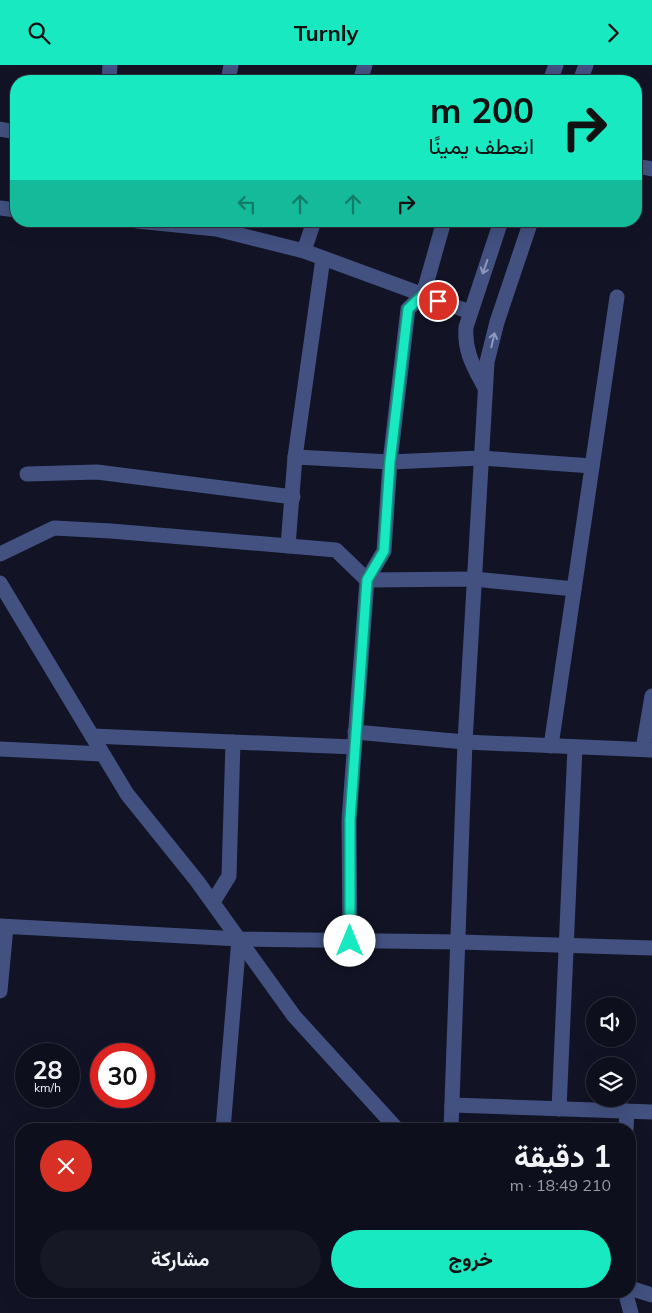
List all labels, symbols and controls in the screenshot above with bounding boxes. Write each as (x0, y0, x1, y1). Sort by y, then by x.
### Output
icon: search (25, 19, 53, 47)
text: Turnly (294, 19, 358, 47)
icon: forward (599, 19, 627, 47)
text: 200 m (430, 88, 534, 132)
icon: right (552, 95, 617, 160)
text: انعطف يمينًا (428, 132, 534, 160)
icon: left (233, 190, 261, 218)
icon: ahead (286, 190, 314, 218)
icon: ahead (339, 190, 367, 218)
icon: right (392, 190, 420, 218)
one-way arrow (480, 259, 489, 275)
pin (417, 280, 459, 322)
icon: arrive (424, 287, 452, 315)
one-way arrow (489, 333, 498, 349)
position arrow (323, 914, 375, 966)
map controls (586, 997, 636, 1107)
button: sound (586, 997, 636, 1047)
speed limit sign: 30 (90, 1043, 155, 1108)
text: 28 (32, 1054, 63, 1085)
button: layers (586, 1057, 636, 1107)
text: km/h (34, 1080, 61, 1095)
text: 1 دقيقة (514, 1137, 611, 1175)
button: close (40, 1140, 92, 1192)
text: 210 m · 18:49 (510, 1175, 611, 1195)
button: مشاركة (40, 1230, 321, 1288)
button: خروج (331, 1230, 611, 1288)

